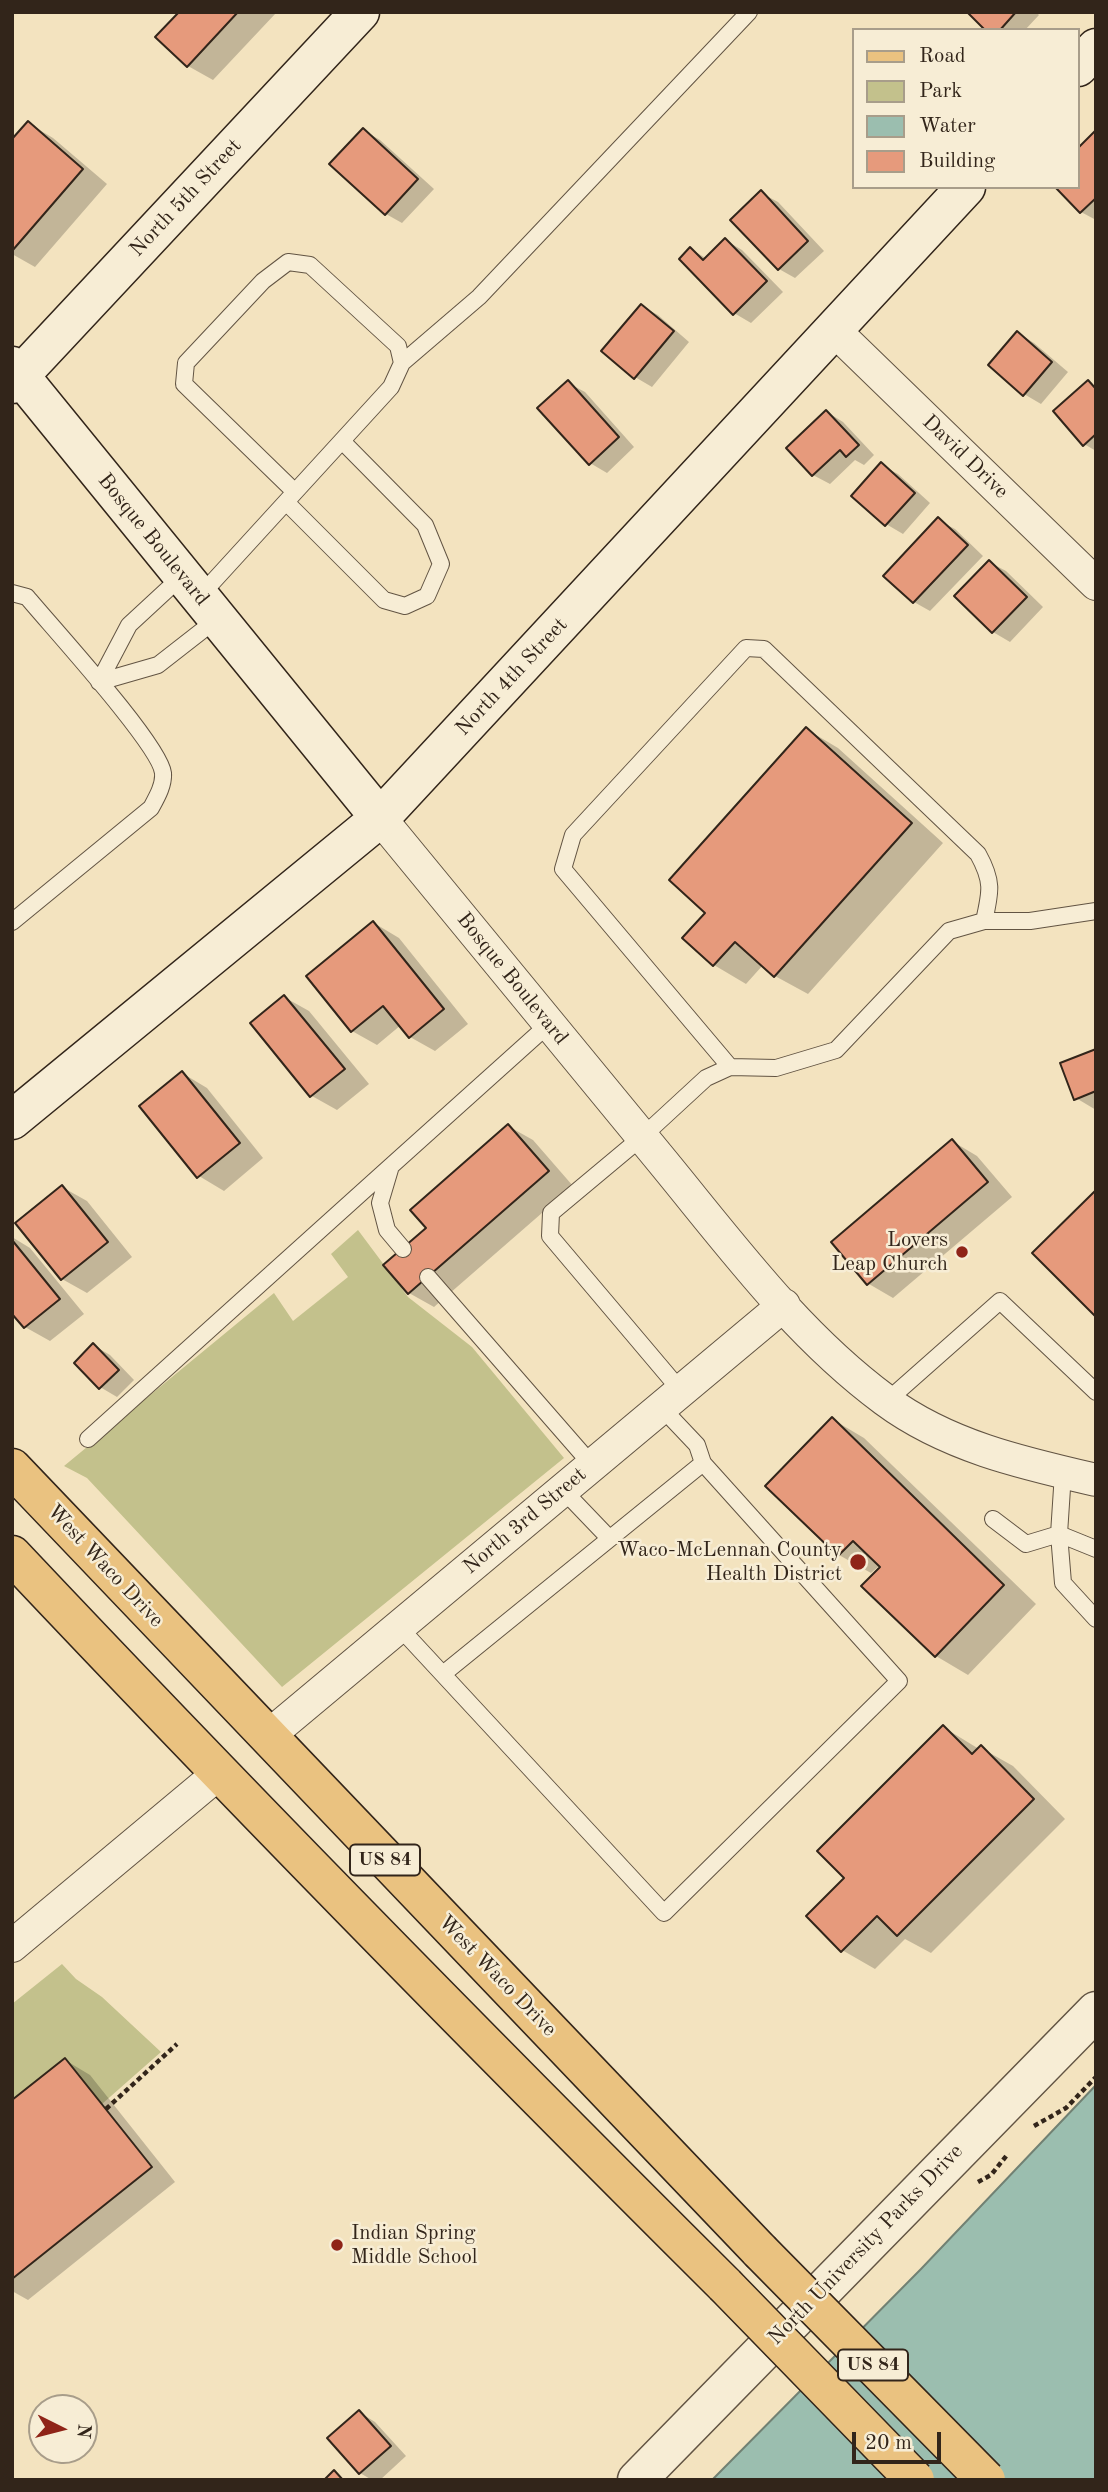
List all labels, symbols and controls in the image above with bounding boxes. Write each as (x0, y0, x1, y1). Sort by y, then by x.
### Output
legend (852, 28, 1080, 189)
text: Road (919, 46, 966, 67)
text: Park (919, 81, 962, 102)
text: Water (919, 116, 976, 137)
street label: North 5th Street (125, 134, 247, 262)
text: Building (919, 151, 995, 172)
street label: David Drive (917, 410, 1013, 504)
street label: Bosque Boulevard (92, 469, 214, 611)
street label: North 4th Street (451, 613, 573, 741)
street label: Bosque Boulevard (451, 908, 573, 1050)
place label: Lovers Leap Church (831, 1227, 948, 1277)
marker: Lovers Leap Church (954, 1244, 970, 1260)
street label: North 3rd Street (458, 1462, 592, 1580)
street label: West Waco Drive (41, 1499, 169, 1633)
place label: Waco-McLennan County Health District (617, 1537, 842, 1587)
marker: Waco-McLennan County Health District (848, 1552, 868, 1572)
road number: US 84 (350, 1844, 420, 1876)
street label: West Waco Drive (433, 1910, 561, 2042)
street label: North University Parks Drive (763, 2139, 969, 2351)
place label: Indian Spring Middle School (351, 2220, 478, 2270)
marker: Indian Spring Middle School (329, 2237, 345, 2253)
road number: US 84 (838, 2350, 908, 2380)
north arrow (28, 2394, 98, 2464)
scale bar (856, 2418, 945, 2462)
text: N (72, 2423, 93, 2439)
text: 20 m (865, 2433, 912, 2454)

